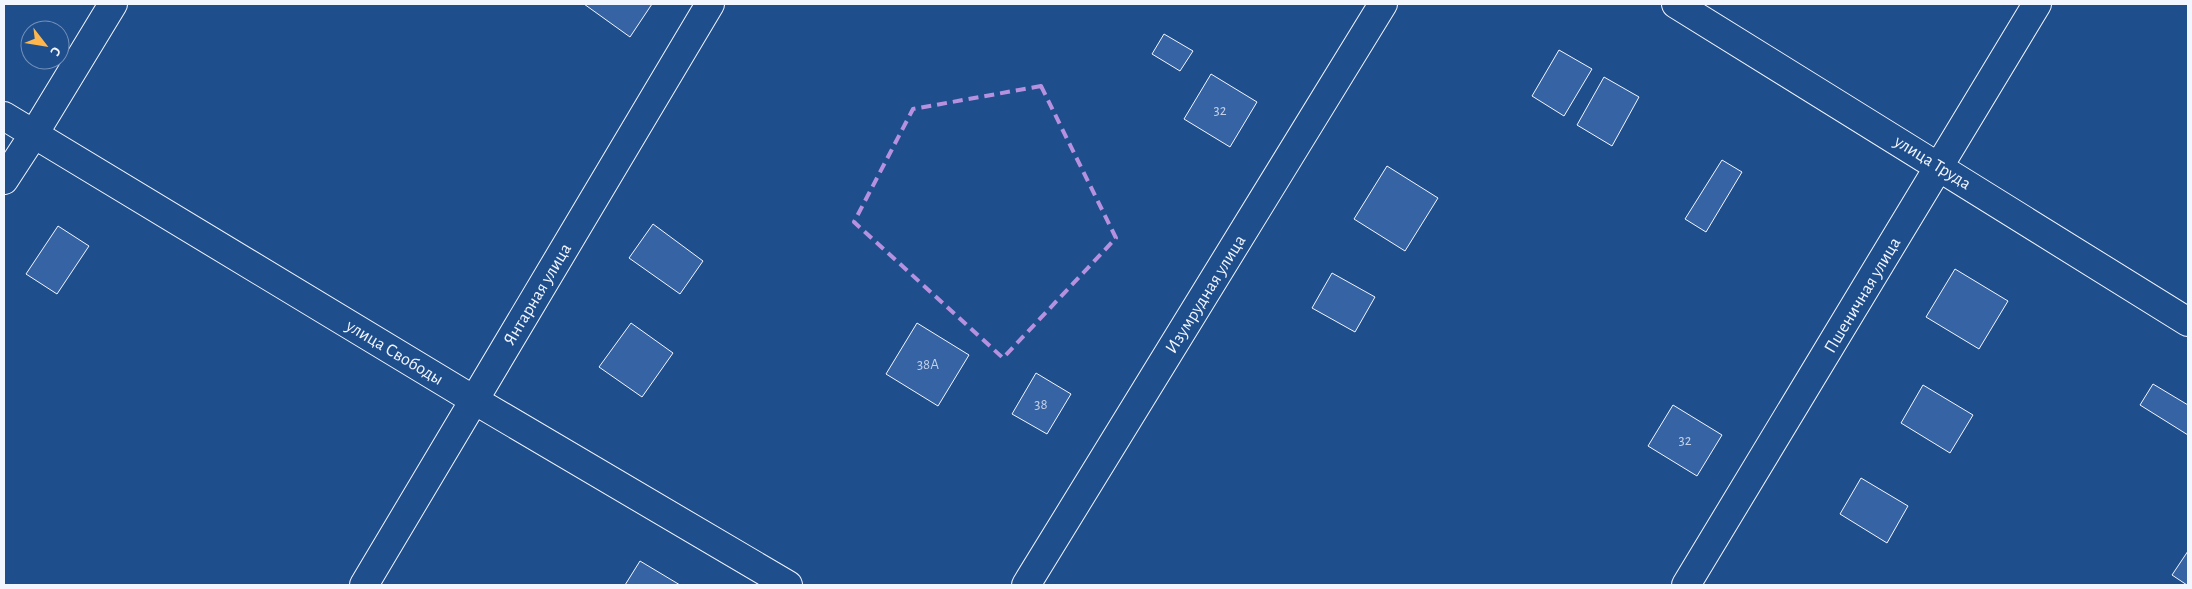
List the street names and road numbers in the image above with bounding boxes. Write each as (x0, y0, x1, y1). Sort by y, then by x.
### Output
street label: улица Труда (1890, 132, 1974, 193)
street label: Изумрудная улица (1162, 232, 1249, 357)
street label: Пшеничная улица (1821, 234, 1905, 357)
street label: Янтарная улица (501, 241, 575, 348)
street label: улица Свободы (342, 315, 447, 389)

